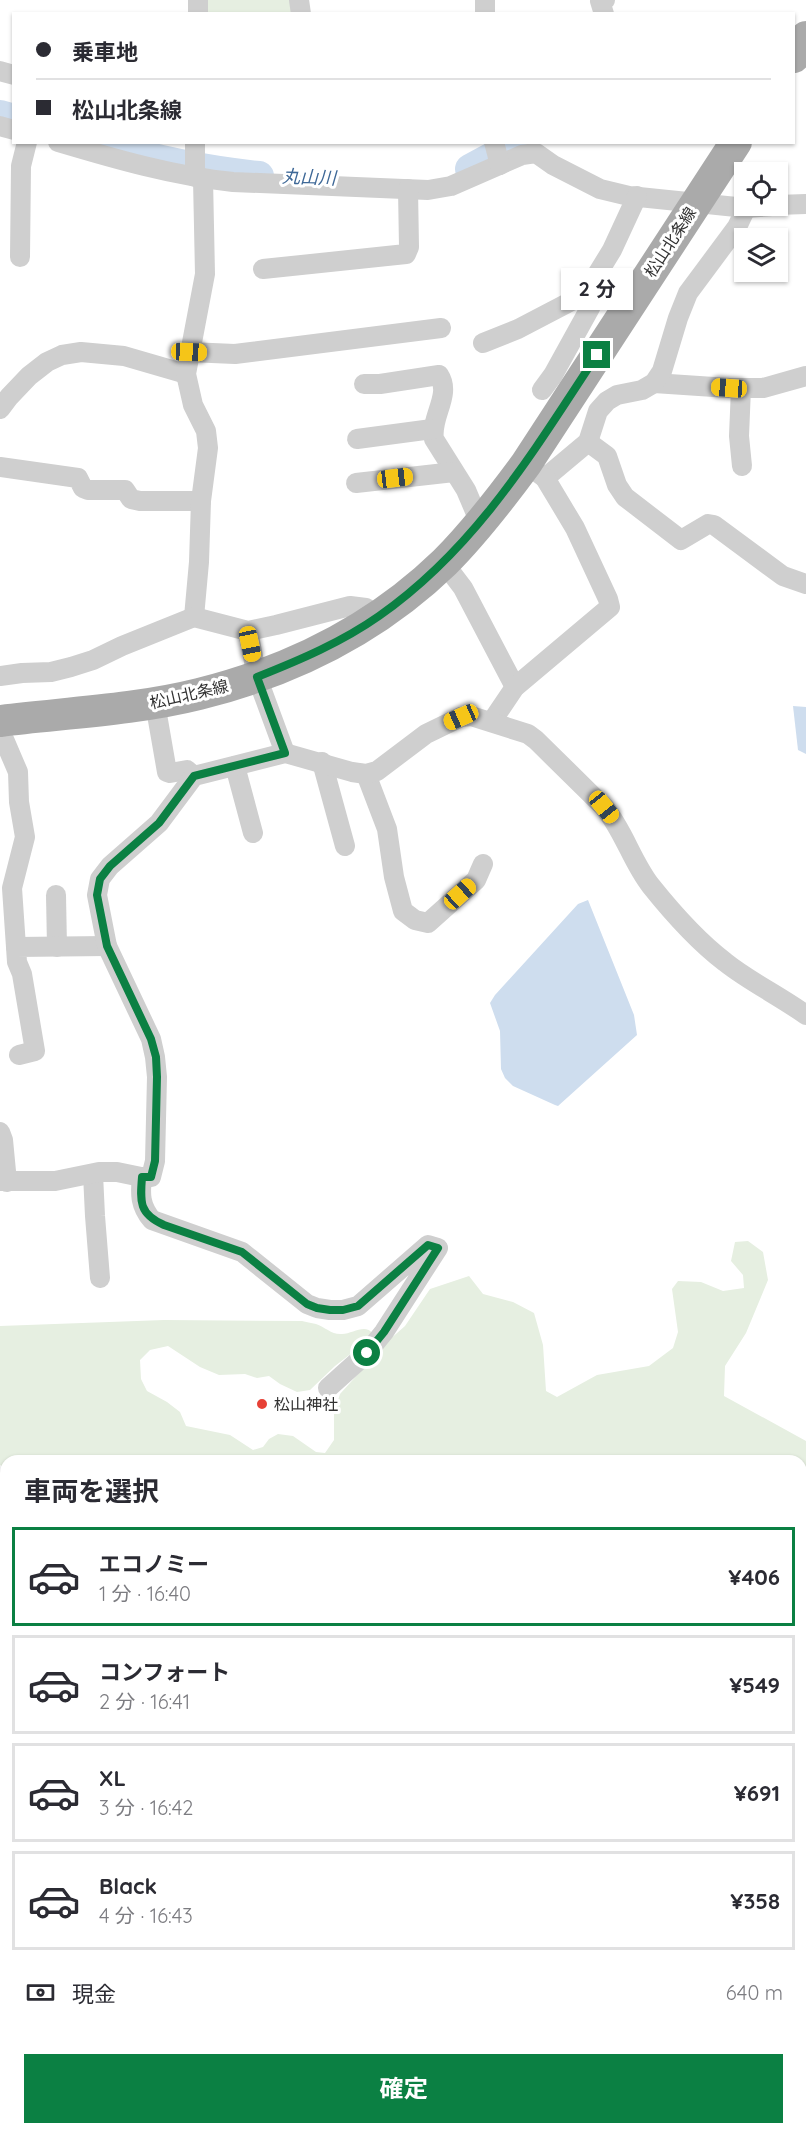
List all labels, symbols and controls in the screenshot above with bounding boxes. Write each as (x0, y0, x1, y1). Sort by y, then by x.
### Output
text: 乗車地 (72, 38, 138, 66)
text: 松山北条線 (72, 96, 182, 124)
map controls (734, 162, 788, 282)
button: locate (734, 162, 788, 216)
water label: 丸山川 (282, 165, 338, 190)
street label: 松山北条線 (640, 203, 700, 281)
button: layers (734, 228, 788, 282)
callout: 2 分 (561, 268, 633, 310)
text: 2 分 (579, 276, 615, 301)
route end (583, 341, 610, 368)
car (171, 342, 207, 362)
car (710, 378, 748, 398)
car (376, 467, 414, 489)
car (237, 625, 263, 663)
street label: 松山北条線 (148, 675, 230, 713)
car (441, 701, 481, 733)
car (586, 787, 622, 827)
car (441, 875, 479, 913)
route start (353, 1339, 380, 1366)
place label: 松山神社 (274, 1394, 338, 1414)
marker: 松山神社 (255, 1397, 269, 1411)
text: 車両を選択 (24, 1474, 159, 1508)
icon: car (27, 1550, 81, 1604)
text: エコノミー (99, 1550, 209, 1578)
text: ¥406 (728, 1563, 780, 1591)
text: 1 分 · 16:40 (99, 1581, 191, 1606)
icon: car (27, 1658, 81, 1712)
text: コンフォート (99, 1658, 230, 1686)
text: ¥549 (729, 1671, 780, 1699)
text: 2 分 · 16:41 (99, 1689, 190, 1714)
text: XL (99, 1764, 126, 1792)
icon: car (27, 1766, 81, 1820)
text: ¥691 (734, 1779, 780, 1807)
text: 3 分 · 16:42 (99, 1795, 193, 1820)
text: Black (99, 1872, 157, 1900)
icon: car (27, 1874, 81, 1928)
text: ¥358 (730, 1887, 780, 1915)
text: 4 分 · 16:43 (99, 1903, 193, 1928)
icon: cash (24, 1976, 57, 2009)
text: 現金 (72, 1980, 116, 2008)
text: 640 m (726, 1980, 783, 2005)
button: 確定 (24, 2054, 783, 2123)

